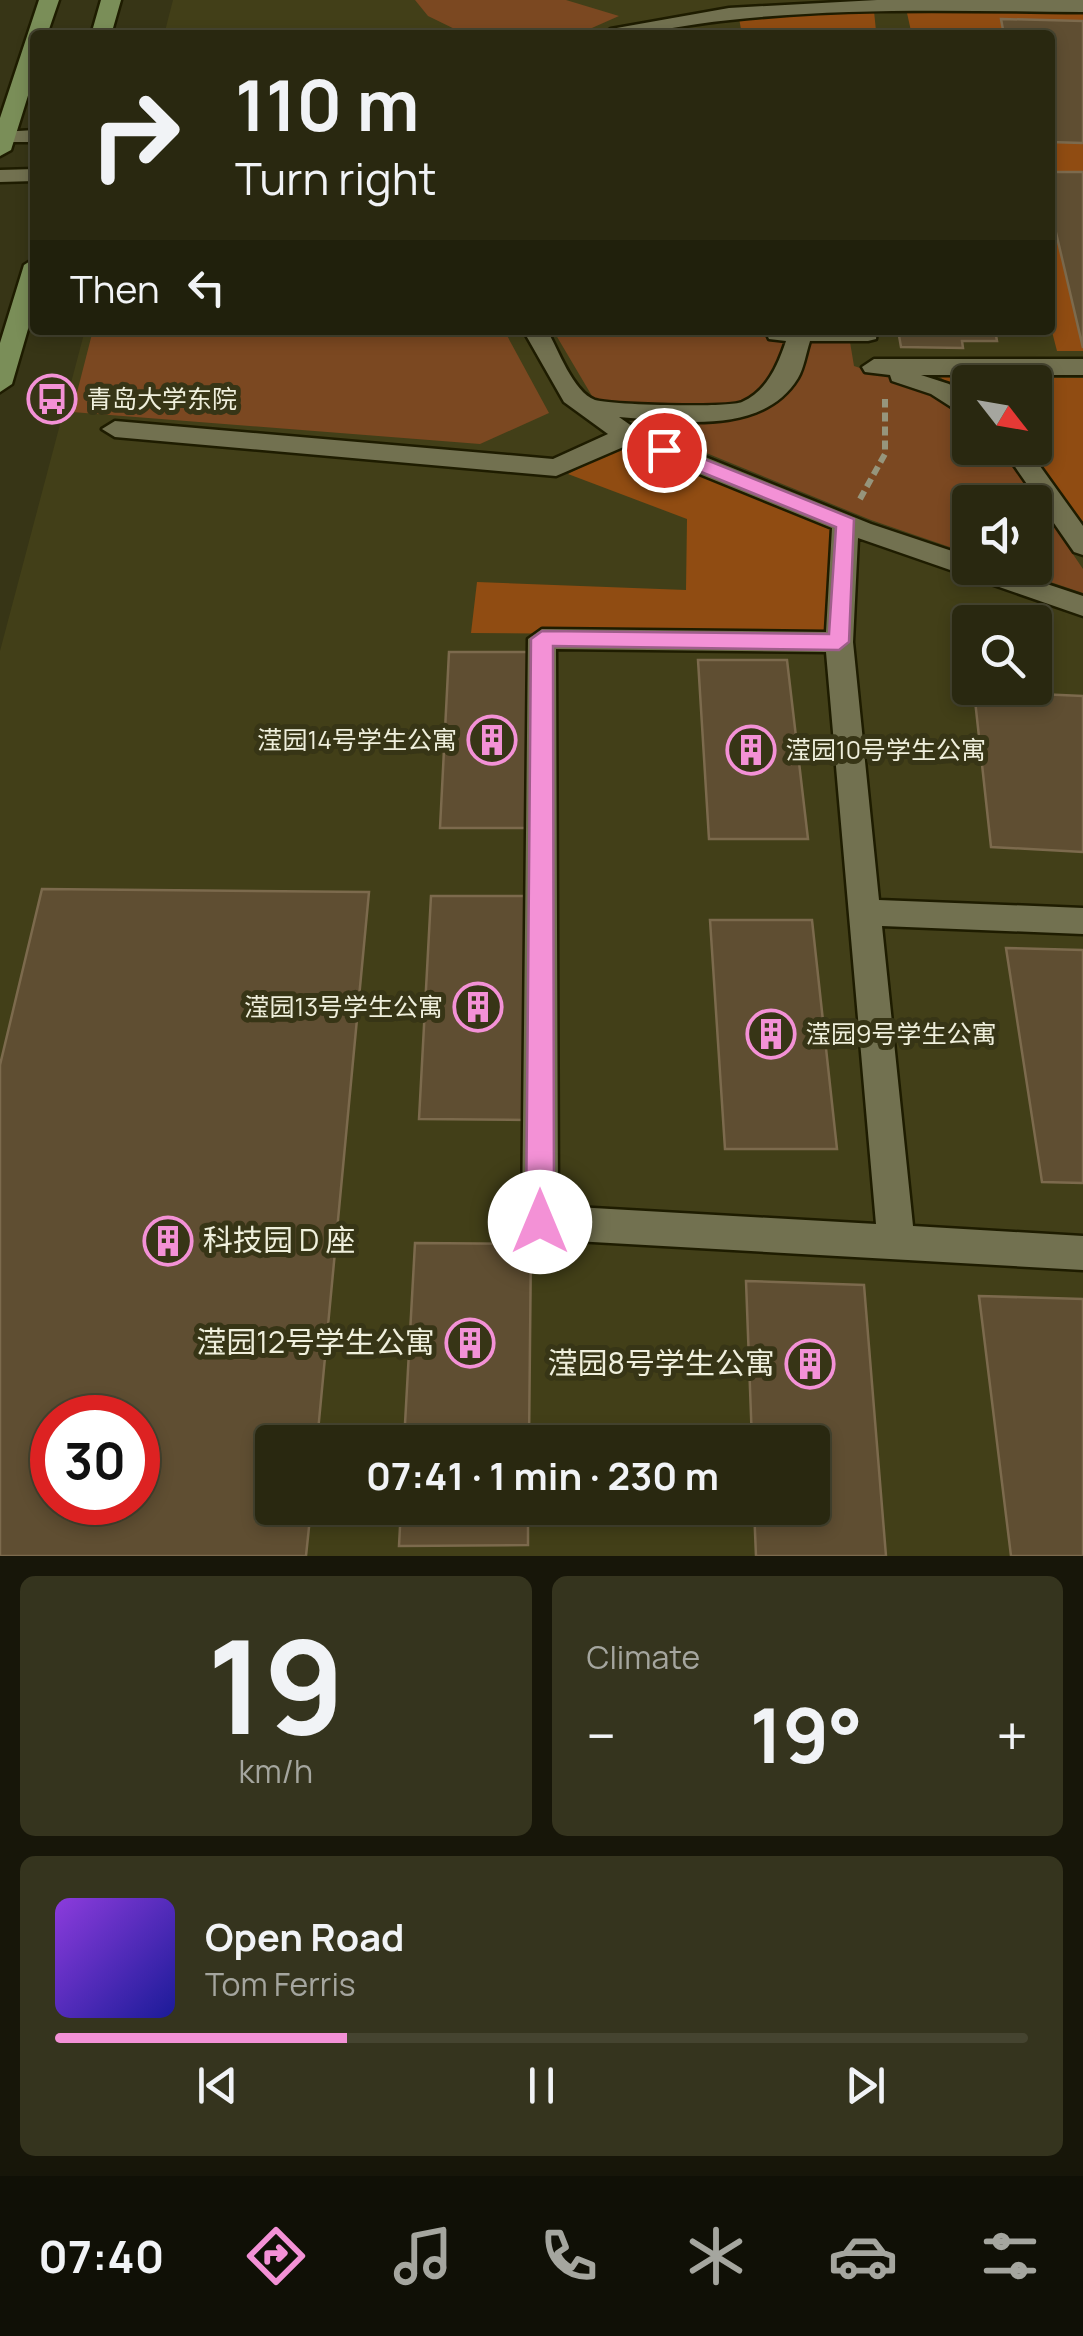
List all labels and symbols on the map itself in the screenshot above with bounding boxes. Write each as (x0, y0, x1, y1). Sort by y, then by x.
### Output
north arrow (952, 365, 1052, 465)
bus stop icon: 青岛大学东院 (26, 373, 78, 425)
place label: 青岛大学东院 (87, 381, 237, 416)
pin (622, 408, 707, 493)
building icon: 滢园14号学生公寓 (466, 714, 518, 766)
place label: 滢园14号学生公寓 (258, 722, 457, 757)
building icon: 滢园10号学生公寓 (725, 724, 777, 776)
place label: 滢园10号学生公寓 (786, 732, 986, 767)
building icon: 滢园13号学生公寓 (452, 981, 504, 1033)
place label: 滢园13号学生公寓 (244, 989, 443, 1024)
building icon: 滢园9号学生公寓 (745, 1008, 797, 1060)
place label: 滢园9号学生公寓 (806, 1016, 997, 1051)
position arrow (488, 1170, 592, 1274)
building icon: 科技园 D 座 (142, 1215, 194, 1267)
place label: 科技园 D 座 (203, 1219, 355, 1260)
building icon: 滢园12号学生公寓 (444, 1317, 496, 1369)
place label: 滢园12号学生公寓 (196, 1321, 435, 1362)
building icon: 滢园8号学生公寓 (784, 1338, 836, 1390)
place label: 滢园8号学生公寓 (548, 1342, 775, 1383)
speed limit sign: 30 (30, 1395, 160, 1525)

